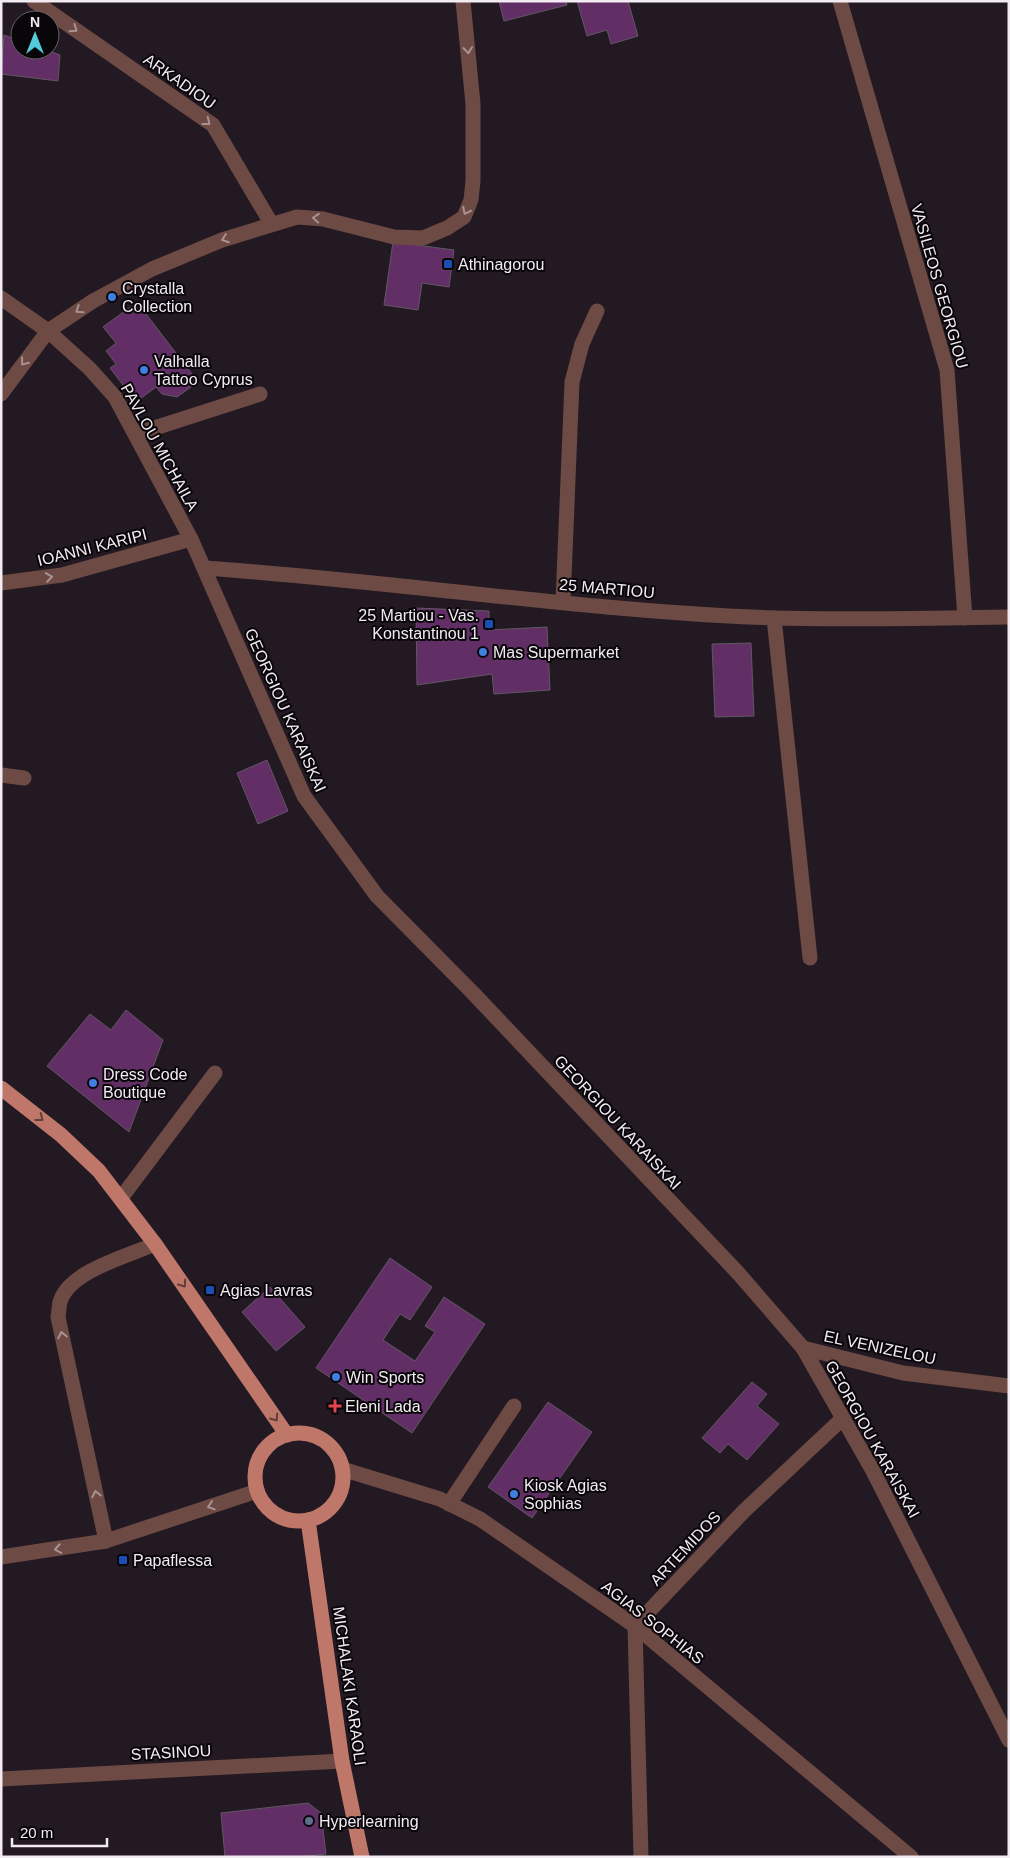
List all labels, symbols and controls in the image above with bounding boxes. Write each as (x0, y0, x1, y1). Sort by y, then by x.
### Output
north arrow (10, 10, 60, 60)
text: N (30, 14, 40, 30)
one-way arrow (68, 23, 78, 32)
one-way arrow (462, 46, 473, 54)
street label: ARKADIOU (141, 50, 219, 112)
one-way arrow (202, 116, 211, 125)
street label: VASILEOS GEORGIOU (908, 202, 971, 370)
one-way arrow (462, 205, 472, 214)
one-way arrow (312, 213, 320, 224)
one-way arrow (221, 233, 230, 243)
place label: Athinagorou (458, 256, 544, 273)
marker: Athinagorou (442, 258, 454, 270)
place label: Crystalla Collection (122, 280, 192, 315)
marker: Crystalla Collection (106, 291, 118, 303)
one-way arrow (75, 304, 85, 313)
place label: Valhalla Tattoo Cyprus (154, 353, 253, 388)
one-way arrow (21, 356, 29, 365)
marker: Valhalla Tattoo Cyprus (138, 364, 150, 376)
street label: PAVLOU MICHAILA (118, 381, 202, 514)
street label: IOANNI KARIPI (36, 526, 149, 569)
one-way arrow (45, 573, 54, 583)
street label: 25 MARTIOU (559, 576, 655, 601)
place label: 25 Martiou - Vas. Konstantinou 1 (358, 607, 479, 642)
marker: 25 Martiou - Vas. Konstantinou 1 (483, 618, 495, 630)
street label: GEORGIOU KARAISKAI (242, 626, 329, 794)
place label: Mas Supermarket (493, 644, 620, 661)
marker: Mas Supermarket (477, 646, 489, 658)
street label: GEORGIOU KARAISKAI (551, 1052, 684, 1193)
place label: Dress Code Boutique (103, 1066, 188, 1101)
marker: Dress Code Boutique (87, 1077, 99, 1089)
one-way arrow (34, 1113, 43, 1122)
one-way arrow (177, 1278, 186, 1288)
place label: Agias Lavras (220, 1282, 313, 1299)
marker: Agias Lavras (204, 1284, 216, 1296)
street label: EL VENIZELOU (822, 1327, 937, 1368)
one-way arrow (57, 1330, 68, 1339)
street label: GEORGIOU KARAISKAI (822, 1358, 923, 1521)
place label: Win Sports (346, 1369, 424, 1386)
marker: Win Sports (330, 1371, 342, 1383)
place label: Eleni Lada (345, 1398, 421, 1415)
marker: Eleni Lada (329, 1400, 341, 1412)
one-way arrow (269, 1412, 278, 1422)
place label: Kiosk Agias Sophias (524, 1477, 607, 1512)
marker: Kiosk Agias Sophias (508, 1488, 520, 1500)
one-way arrow (91, 1489, 102, 1498)
one-way arrow (207, 1501, 216, 1511)
street label: ARTEMIDOS (647, 1508, 724, 1589)
one-way arrow (53, 1544, 62, 1554)
place label: Papaflessa (133, 1552, 212, 1569)
marker: Papaflessa (117, 1554, 129, 1566)
street label: AGIAS SOPHIAS (598, 1577, 707, 1667)
street label: MICHALAKI KARAOLI (330, 1606, 369, 1766)
street label: STASINOU (130, 1742, 212, 1763)
place label: Hyperlearning (319, 1813, 419, 1830)
marker: Hyperlearning (303, 1815, 315, 1827)
scale bar (12, 1816, 108, 1848)
text: 20 m (20, 1824, 53, 1841)

